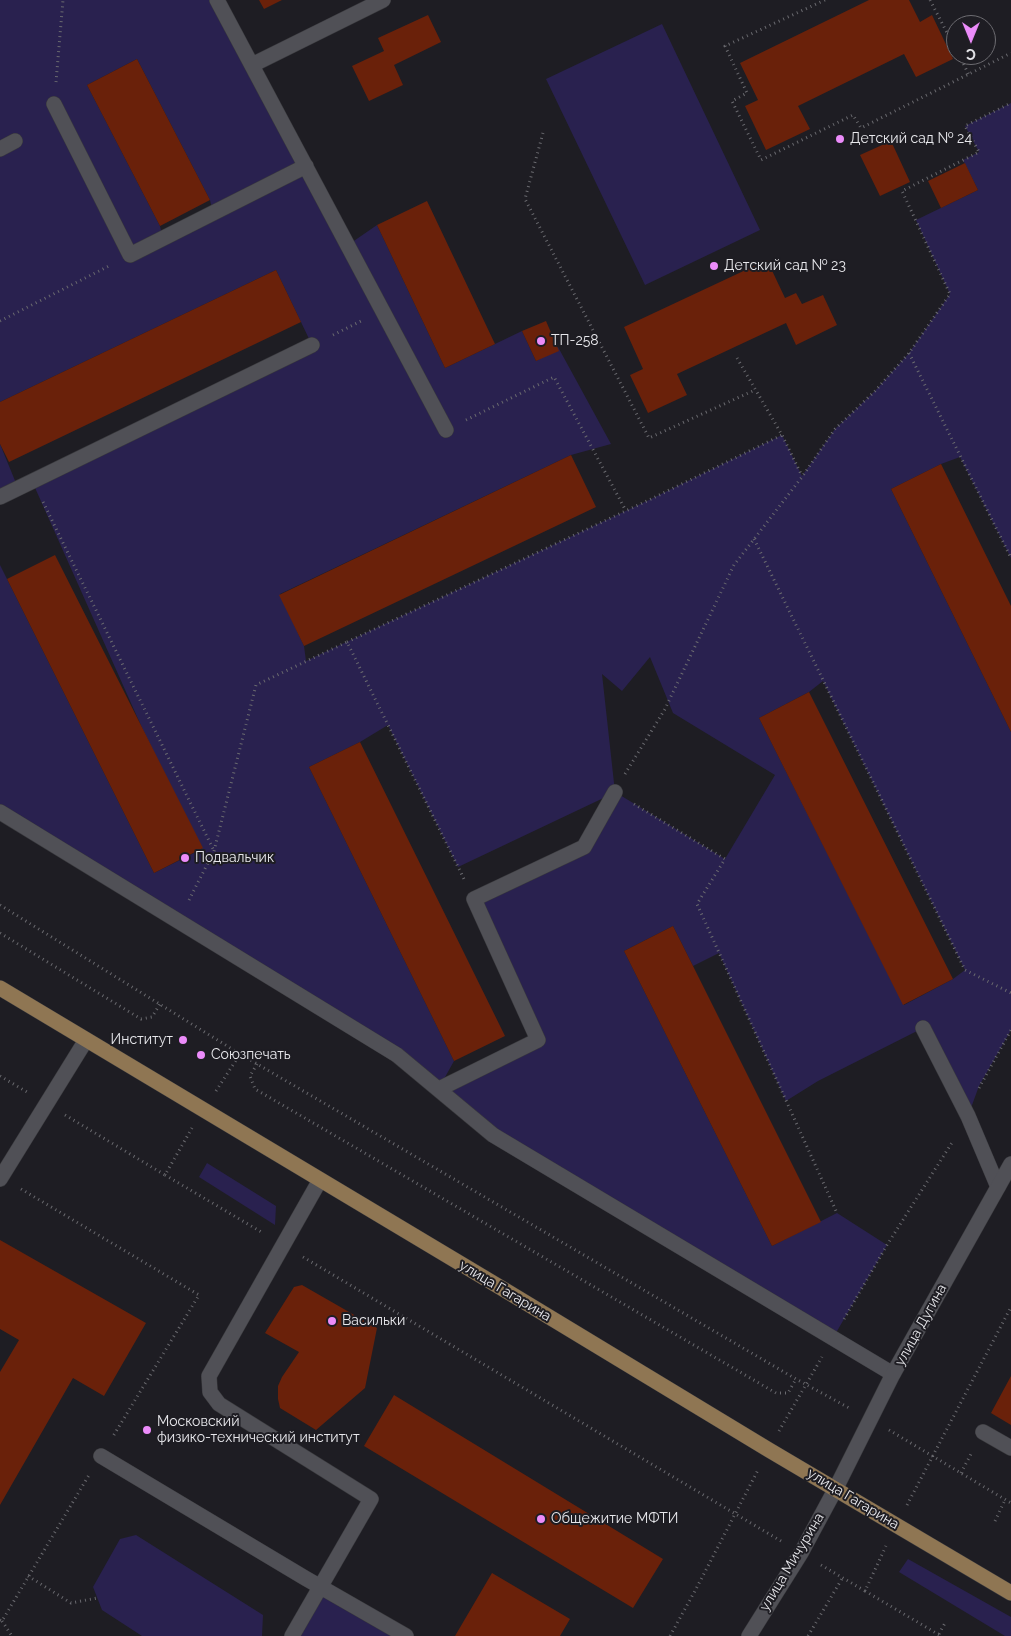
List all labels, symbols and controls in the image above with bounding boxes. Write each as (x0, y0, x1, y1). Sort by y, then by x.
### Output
north arrow (946, 15, 996, 65)
text: С (966, 46, 976, 62)
place label: Детский сад № 24 (850, 131, 972, 147)
marker: Детский сад № 24 (834, 133, 846, 145)
place label: Детский сад № 23 (724, 258, 846, 274)
marker: Детский сад № 23 (708, 260, 720, 272)
place label: ТП-258 (551, 333, 599, 349)
marker: ТП-258 (535, 335, 547, 347)
place label: Подвальчик (195, 850, 274, 866)
marker: Подвальчик (179, 852, 191, 864)
place label: Институт (111, 1032, 173, 1048)
marker: Институт (177, 1034, 189, 1046)
place label: Союзпечать (211, 1047, 291, 1063)
marker: Союзпечать (195, 1049, 207, 1061)
street label: улица Гагарина (456, 1257, 554, 1325)
street label: улица Дугина (892, 1281, 950, 1369)
place label: Васильки (342, 1313, 405, 1329)
marker: Васильки (326, 1315, 338, 1327)
place label: Московский физико-технический институт (157, 1414, 360, 1446)
marker: Московский физико-технический институт (141, 1424, 153, 1436)
street label: улица Гагарина (804, 1465, 902, 1533)
street label: улица Мичурина (756, 1510, 828, 1614)
place label: Общежитие МФТИ (551, 1511, 678, 1527)
marker: Общежитие МФТИ (535, 1513, 547, 1525)

